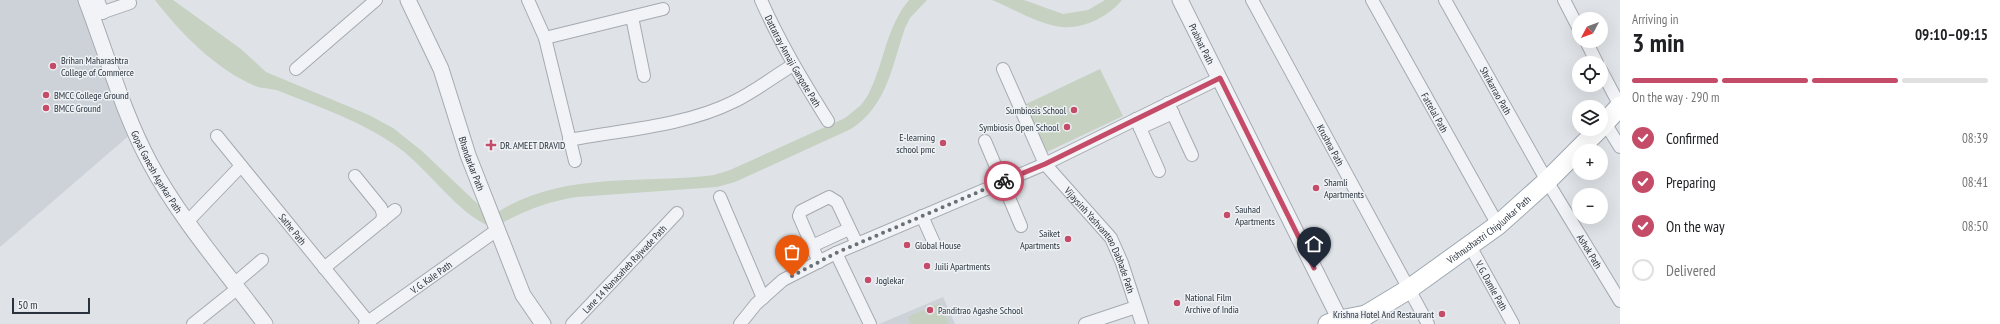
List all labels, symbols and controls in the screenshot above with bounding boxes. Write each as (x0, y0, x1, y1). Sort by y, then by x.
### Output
text: Arriving in (1632, 11, 1679, 28)
north arrow (1572, 12, 1608, 48)
map controls (1572, 12, 1608, 224)
street label: Dattatray Annaji Gangote Path (762, 13, 824, 110)
street label: Prabhat Path (1186, 21, 1217, 67)
text: 09:10–09:15 (1915, 25, 1988, 44)
text: 3 min (1632, 26, 1685, 59)
place label: Brihan Maharashtra College of Commerce (61, 54, 134, 79)
button: locate (1572, 56, 1608, 92)
marker: Brihan Maharashtra College of Commerce (48, 61, 58, 71)
street label: Shrikarrao Path (1477, 65, 1514, 117)
place label: BMCC College Ground (54, 89, 129, 102)
text: On the way · 290 m (1632, 89, 1719, 106)
marker: BMCC College Ground (41, 90, 51, 100)
street label: Fattelal Path (1418, 90, 1451, 135)
button: layers (1572, 100, 1608, 136)
place label: BMCC Ground (54, 102, 101, 115)
marker: BMCC Ground (41, 103, 51, 113)
place label: Sumbiosis School (1006, 104, 1067, 117)
marker: Sumbiosis School (1069, 105, 1079, 115)
place label: Symbiosis Open School (979, 121, 1060, 134)
marker: Symbiosis Open School (1062, 122, 1072, 132)
street label: Krushna Path (1314, 122, 1347, 168)
icon: check (1632, 127, 1654, 149)
street label: Gopal Ganesh Agarkar Path (128, 128, 185, 216)
text: Confirmed (1666, 129, 1719, 148)
text: 08:39 (1962, 130, 1988, 147)
place label: E-learning school pmc (896, 131, 935, 156)
street label: Bhandarkar Path (456, 135, 487, 193)
marker: E-learning school pmc (938, 138, 948, 148)
marker: DR. AMEET DRAVID (485, 139, 497, 151)
place label: DR. AMEET DRAVID (500, 139, 565, 152)
button: + (1572, 144, 1608, 180)
courier (984, 161, 1024, 201)
icon: bike (993, 170, 1015, 192)
icon: check (1632, 171, 1654, 193)
text: Preparing (1666, 173, 1716, 192)
text: 08:41 (1962, 174, 1988, 191)
place label: Shamli Apartments (1324, 176, 1365, 201)
marker: Shamli Apartments (1311, 183, 1321, 193)
street label: Vijaysinh Yashvantrao Dabhade Path (1061, 184, 1137, 295)
button: − (1572, 188, 1608, 224)
street label: Vishnushastri Chiplunkar Path (1444, 193, 1534, 267)
place label: Sauhad Apartments (1235, 203, 1276, 228)
marker: Sauhad Apartments (1222, 210, 1232, 220)
street label: Sathe Path (276, 211, 309, 248)
icon: check (1632, 215, 1654, 237)
text: On the way (1666, 217, 1725, 236)
text: 08:50 (1962, 218, 1988, 235)
street label: Lane 14 Nanasaheb Rajwade Path (580, 222, 669, 316)
place label: Saiket Apartments (1020, 227, 1061, 252)
pin (1297, 227, 1331, 268)
street label: Ashok Path (1574, 232, 1605, 271)
icon: home (1303, 233, 1325, 255)
marker: Saiket Apartments (1063, 234, 1073, 244)
pin (775, 235, 809, 276)
place label: Global House (915, 239, 961, 252)
marker: Global House (902, 240, 912, 250)
icon: bag (781, 241, 803, 263)
street label: V. G. Kale Path (407, 258, 455, 297)
street label: V. G. Damle Path (1472, 258, 1510, 313)
place label: Juili Apartments (934, 260, 991, 273)
marker: Juili Apartments (922, 261, 932, 271)
text: Delivered (1666, 261, 1716, 280)
place label: Joglekar (875, 274, 904, 287)
marker: Joglekar (863, 275, 873, 285)
place label: National Film Archive of India (1185, 291, 1239, 316)
scale bar (12, 296, 90, 315)
text: 50 m (18, 298, 37, 312)
marker: National Film Archive of India (1172, 298, 1182, 308)
place label: Panditrao Agashe School (938, 304, 1024, 317)
marker: Panditrao Agashe School (925, 305, 935, 315)
place label: Krishna Hotel And Restaurant (1333, 308, 1434, 321)
marker: Krishna Hotel And Restaurant (1437, 309, 1447, 319)

